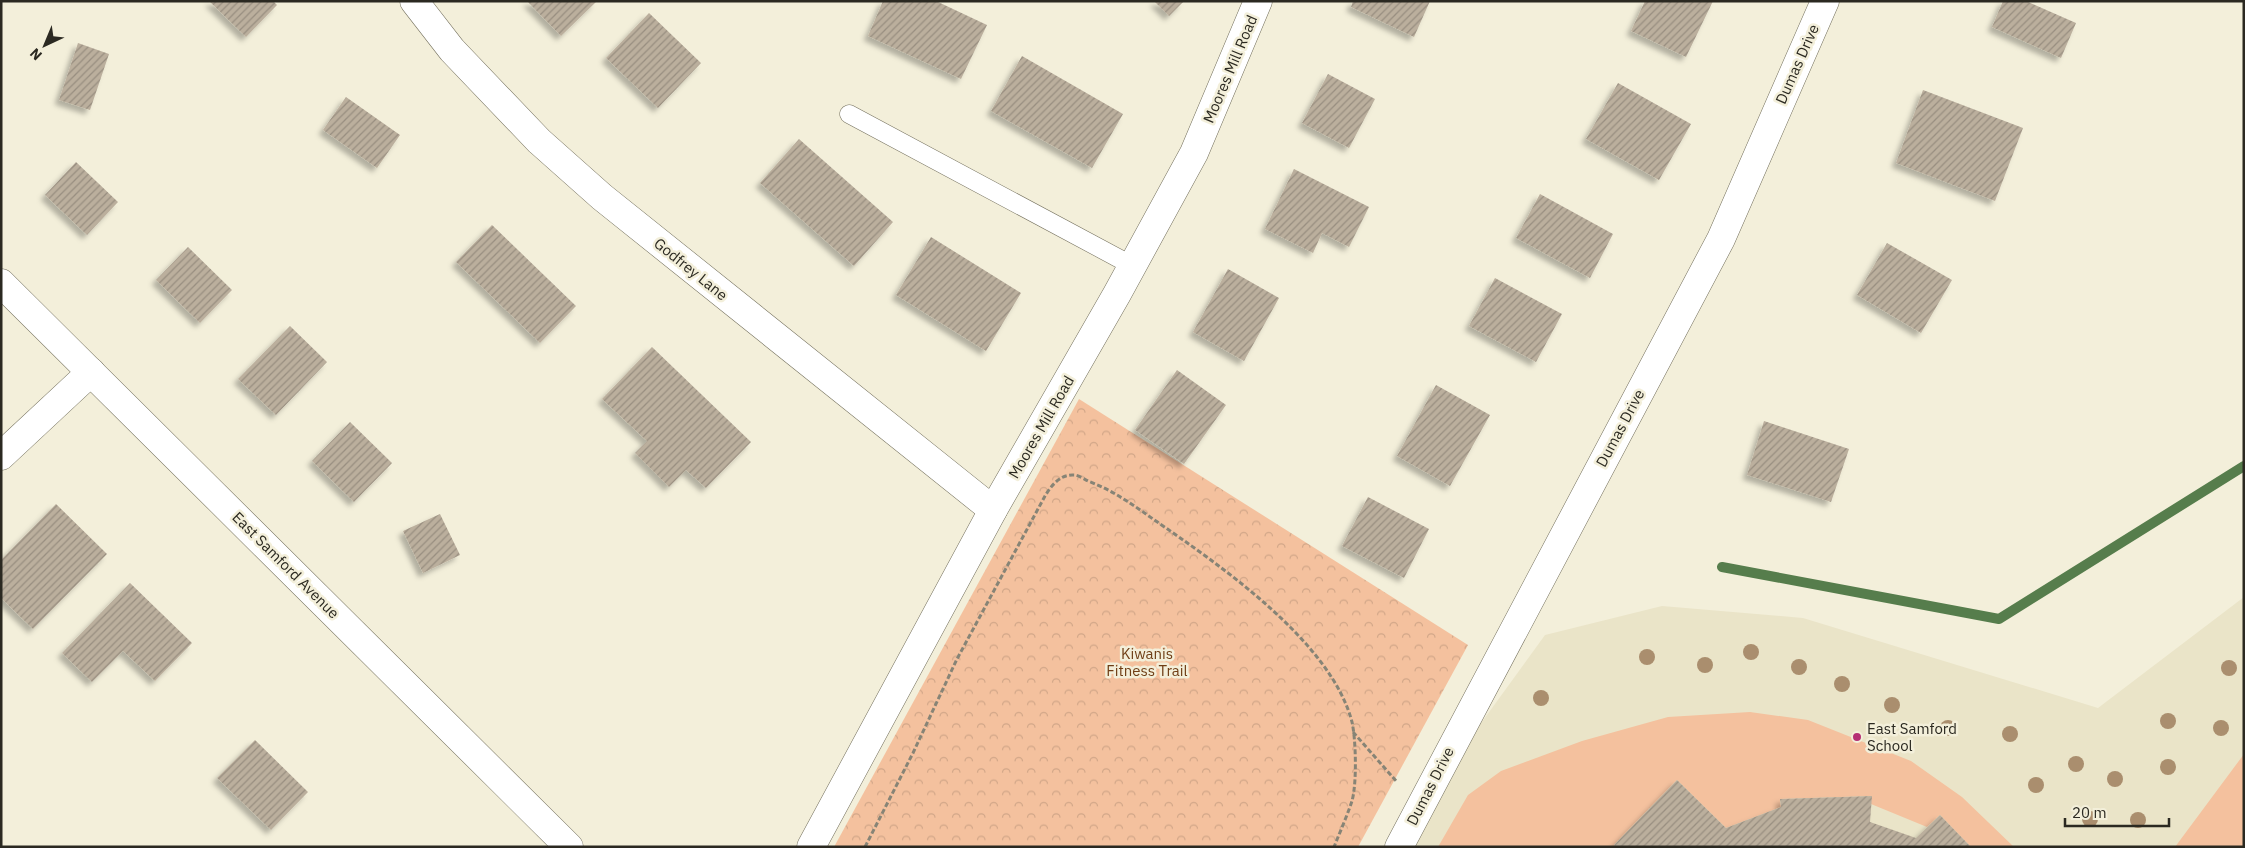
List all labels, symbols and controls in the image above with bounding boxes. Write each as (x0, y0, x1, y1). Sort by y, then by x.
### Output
street label: Moores Mill Road (1199, 12, 1261, 126)
north arrow (20, 20, 70, 70)
street label: Dumas Drive (1771, 21, 1823, 107)
text: N (26, 44, 46, 64)
street label: Godfrey Lane (650, 234, 732, 304)
street label: Moores Mill Road (1004, 372, 1078, 482)
street label: Dumas Drive (1592, 386, 1648, 470)
street label: East Samford Avenue (229, 508, 343, 622)
park label: Kiwanis Fitness Trail (1106, 644, 1188, 680)
place label: East Samford School (1867, 719, 1957, 755)
marker: East Samford School (1851, 731, 1863, 743)
street label: Dumas Drive (1402, 744, 1458, 828)
scale bar (2065, 796, 2169, 828)
text: 20 m (2072, 803, 2107, 822)

